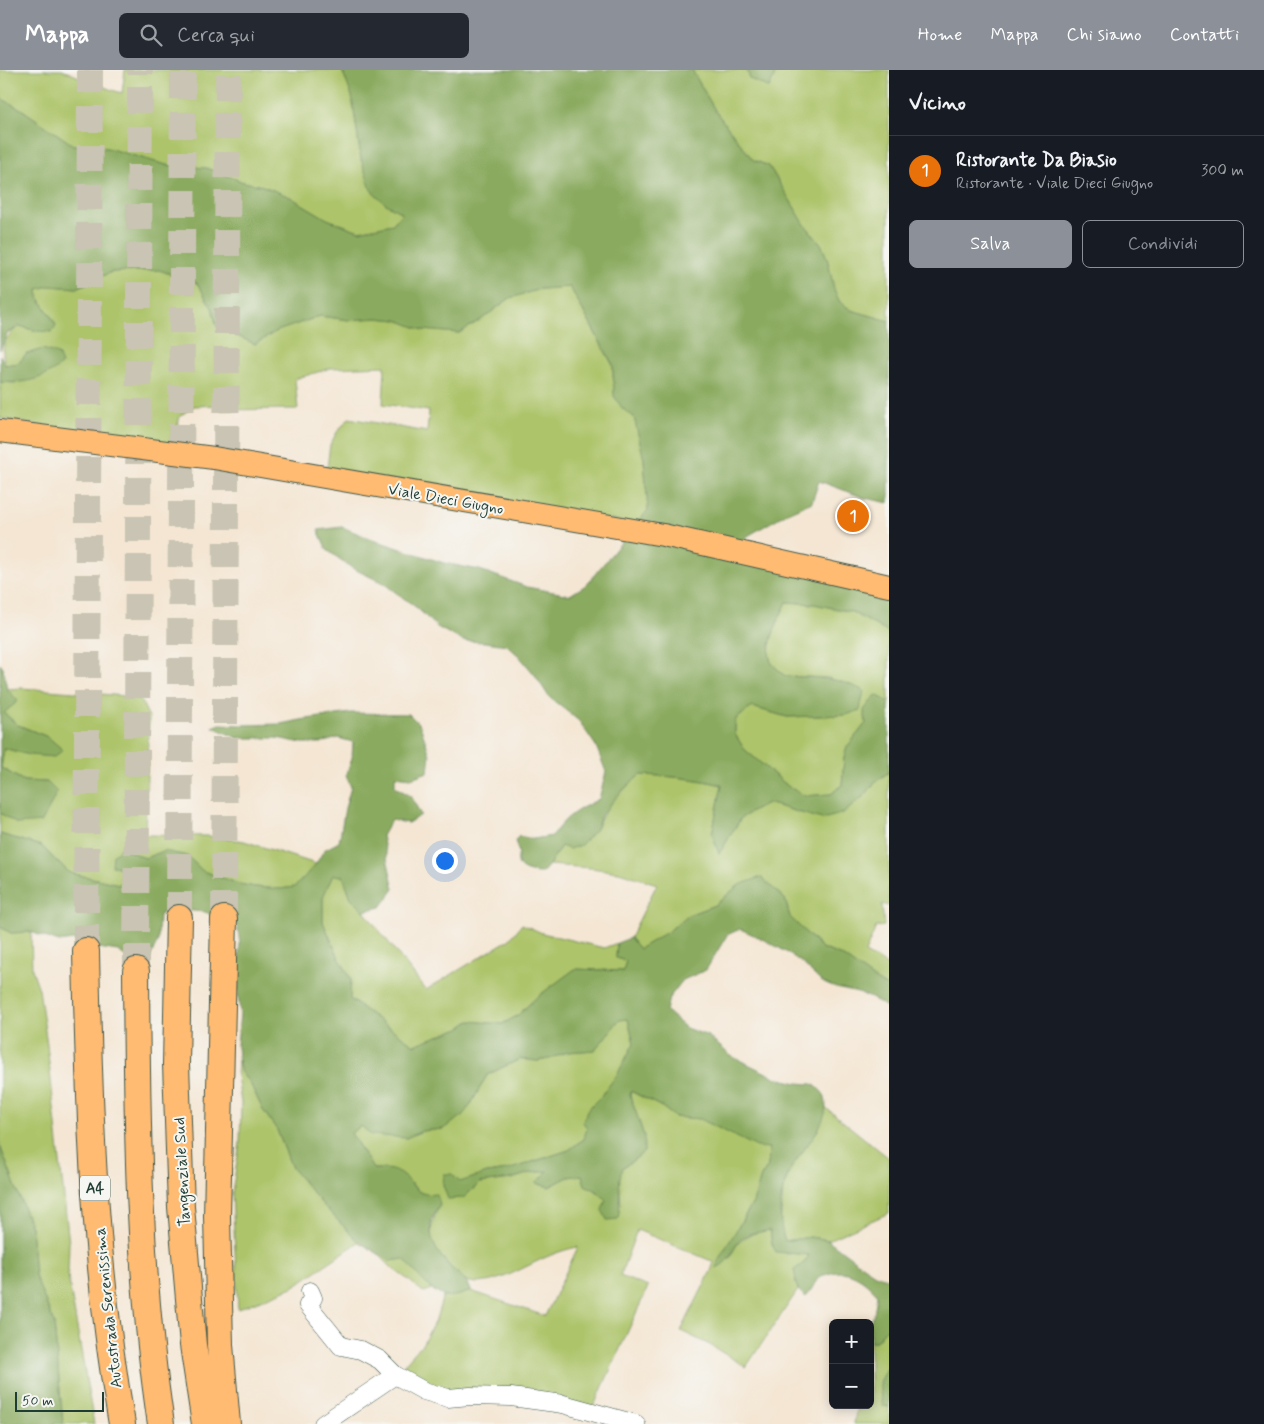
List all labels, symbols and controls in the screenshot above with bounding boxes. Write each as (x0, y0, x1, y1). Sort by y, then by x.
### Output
search box (119, 13, 469, 58)
text: Mappa (25, 20, 89, 51)
icon: search (137, 21, 165, 49)
text: Cerca qui (177, 23, 255, 48)
text: Home (918, 23, 962, 47)
text: Mappa (990, 23, 1039, 47)
text: Chi siamo (1067, 23, 1142, 47)
text: Contatti (1170, 23, 1239, 47)
text: Vicino (909, 89, 966, 117)
text: Ristorante Da Biasio (956, 148, 1117, 173)
text: 1 (921, 160, 929, 181)
text: 300 m (1201, 160, 1244, 181)
text: Ristorante · Viale Dieci Giugno (956, 173, 1153, 194)
button: Salva (909, 220, 1072, 268)
button: Condividi (1082, 220, 1244, 268)
street label: Viale Dieci Giugno (386, 479, 505, 521)
pin: 1 (837, 497, 869, 535)
your location (432, 848, 458, 874)
street label: Tangenziale Sud (169, 1117, 197, 1227)
road number: A4 (80, 1176, 110, 1200)
street label: Autostrada Serenissima (90, 1227, 127, 1389)
map controls (829, 1319, 874, 1409)
button: + (829, 1319, 874, 1364)
button: − (829, 1364, 874, 1409)
scale bar (15, 1389, 104, 1412)
text: 50 m (22, 1392, 53, 1410)

